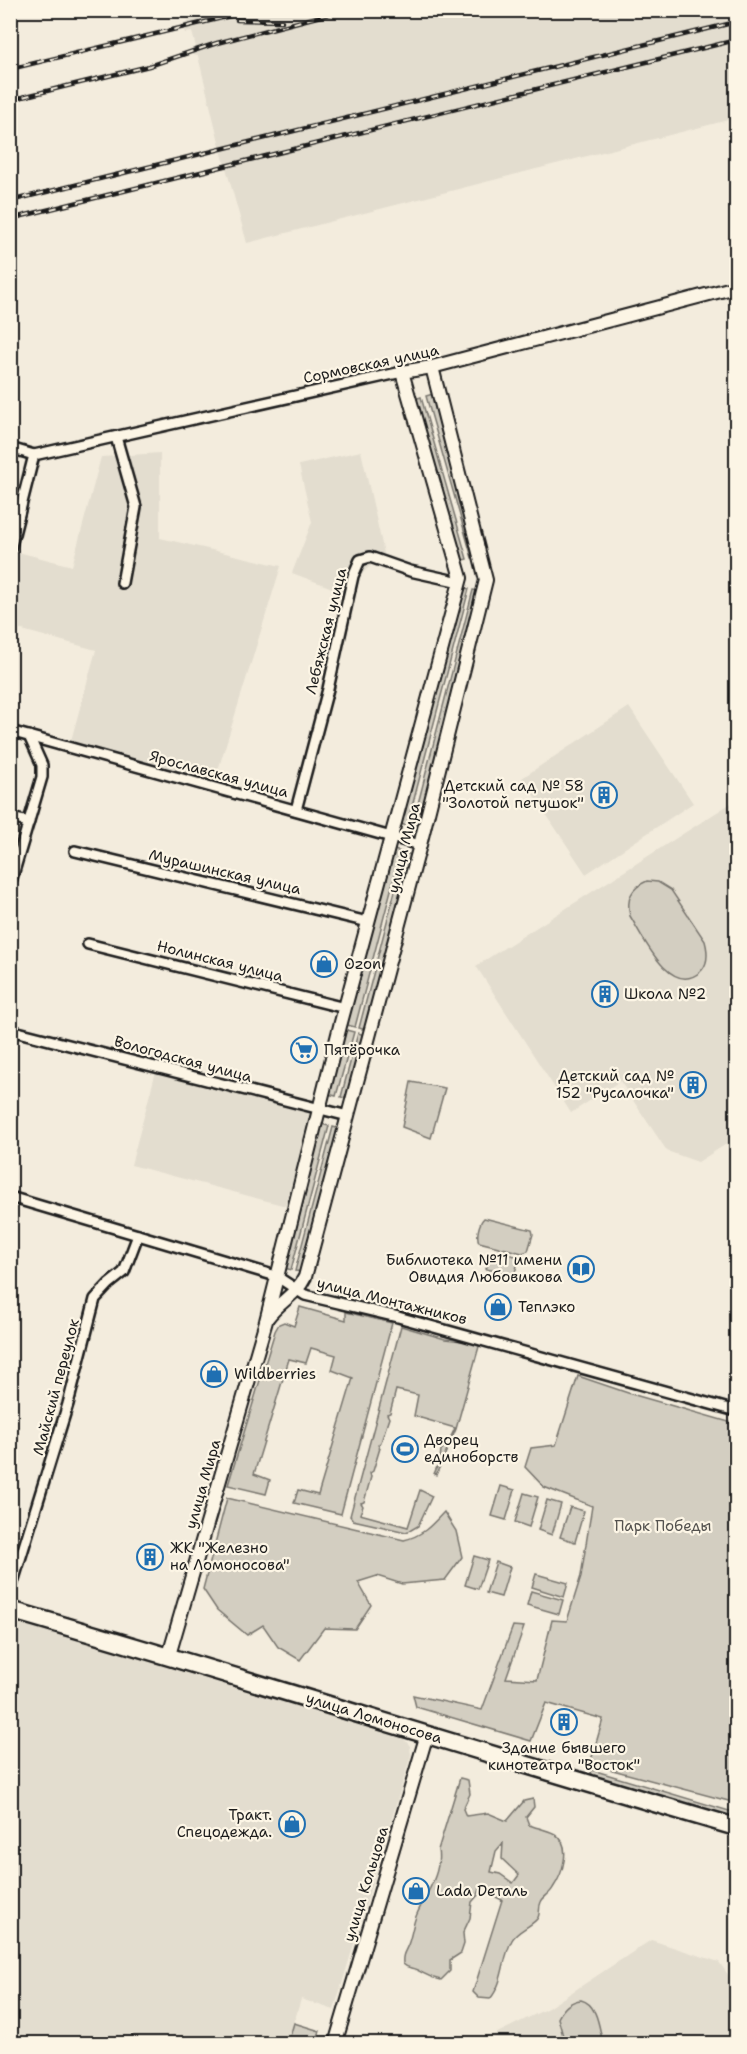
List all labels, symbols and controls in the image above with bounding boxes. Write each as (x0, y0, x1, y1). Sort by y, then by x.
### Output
street label: Сормовская улица (301, 340, 441, 388)
street label: Лебяжская улица (301, 565, 352, 696)
street label: Ярославская улица (147, 746, 291, 802)
place label: Детский сад № 58 "Золотой петушок" (442, 776, 584, 813)
building icon: Детский сад № 58 "Золотой петушок" (589, 780, 619, 810)
street label: улица Мира (383, 800, 425, 895)
street label: Мурашинская улица (147, 845, 304, 899)
street label: Нолинская улица (155, 936, 286, 987)
shop icon: Ozon (309, 949, 339, 979)
place label: Ozon (344, 954, 381, 974)
building icon: Школа №2 (590, 979, 620, 1009)
place label: Школа №2 (624, 984, 706, 1004)
street label: Вологодская улица (112, 1031, 255, 1087)
supermarket icon: Пятёрочка (289, 1035, 319, 1065)
place label: Пятёрочка (324, 1040, 401, 1060)
place label: Детский сад № 152 "Русалочка" (556, 1066, 674, 1103)
building icon: Детский сад № 152 "Русалочка" (678, 1070, 708, 1100)
place label: Библиотека №11 имени Овидия Любовикова (386, 1250, 563, 1287)
library icon: Библиотека №11 имени Овидия Любовикова (566, 1254, 596, 1284)
street label: улица Монтажников (315, 1273, 469, 1329)
shop icon: Теплэко (483, 1292, 513, 1322)
place label: Теплэко (518, 1297, 575, 1317)
street label: Майский переулок (28, 1316, 84, 1458)
shop icon: Wildberries (199, 1359, 229, 1389)
place label: Wildberries (234, 1364, 316, 1384)
place label: Дворец единоборств (424, 1430, 518, 1467)
sports icon: Дворец единоборств (390, 1434, 420, 1464)
street label: улица Мира (181, 1436, 226, 1531)
park label: Парк Победы (614, 1516, 712, 1536)
place label: ЖК "Железно на Ломоносова" (170, 1538, 290, 1575)
building icon: ЖК "Железно на Ломоносова" (135, 1542, 165, 1572)
street label: улица Ломоносова (303, 1688, 445, 1748)
building icon: Здание бывшего кинотеатра "Восток" (549, 1707, 579, 1737)
place label: Здание бывшего кинотеатра "Восток" (488, 1738, 640, 1775)
place label: Тракт. Спецодежда. (177, 1805, 272, 1842)
shop icon: Тракт. Спецодежда. (277, 1809, 307, 1839)
street label: улица Кольцова (339, 1823, 393, 1944)
shop icon: Lada Dеталь (401, 1876, 431, 1906)
place label: Lada Dеталь (436, 1881, 528, 1901)

